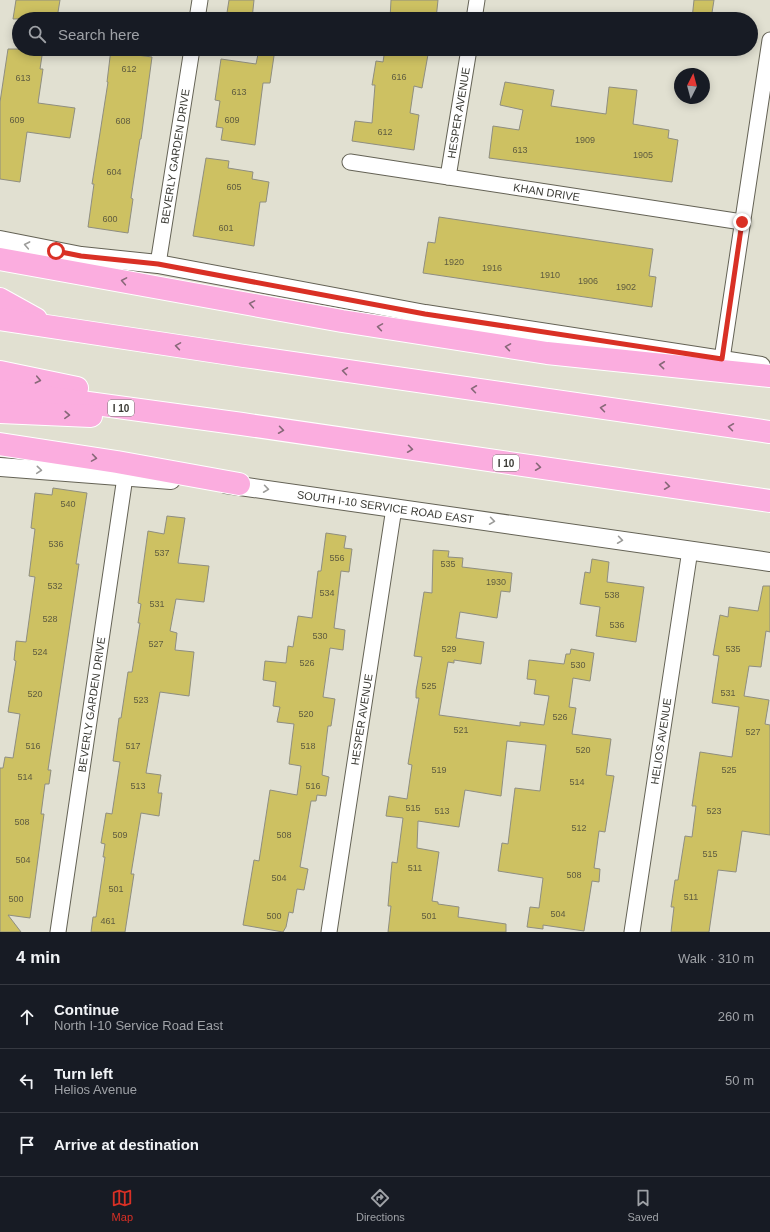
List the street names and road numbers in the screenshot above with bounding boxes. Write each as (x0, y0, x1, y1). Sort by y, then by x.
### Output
street label: HESPER AVENUE (445, 66, 472, 159)
street label: BEVERLY GARDEN DRIVE (158, 88, 192, 225)
street label: KHAN DRIVE (513, 181, 581, 203)
road number: I 10 (108, 400, 134, 416)
road number: I 10 (493, 455, 519, 471)
street label: SOUTH I-10 SERVICE ROAD EAST (296, 488, 475, 525)
street label: BEVERLY GARDEN DRIVE (76, 636, 107, 773)
street label: HESPER AVENUE (349, 673, 374, 766)
street label: HELIOS AVENUE (648, 697, 673, 785)

